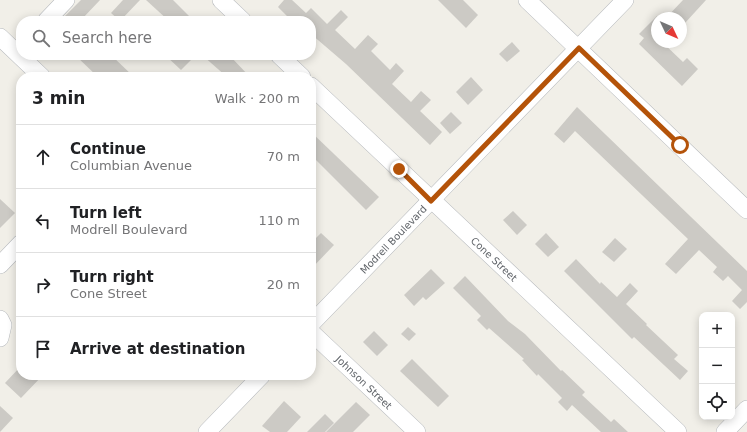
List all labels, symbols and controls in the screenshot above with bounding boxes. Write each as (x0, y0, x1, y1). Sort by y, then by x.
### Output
north arrow (651, 12, 687, 48)
search box (16, 16, 316, 60)
icon: search (30, 27, 52, 49)
text: Search here (62, 29, 152, 47)
text: 3 min (32, 88, 85, 108)
text: Walk · 200 m (215, 91, 300, 106)
route start (671, 136, 689, 154)
text: Continue (70, 140, 146, 158)
icon: ahead (32, 146, 54, 168)
text: 70 m (267, 149, 300, 164)
text: Columbian Avenue (70, 158, 192, 173)
route end (390, 160, 408, 178)
street label: Modrell Boulevard (358, 203, 429, 276)
text: Turn left (70, 204, 142, 222)
icon: left (32, 210, 54, 232)
text: 110 m (258, 213, 300, 228)
text: Modrell Boulevard (70, 222, 188, 237)
street label: Cone Street (469, 235, 520, 283)
text: Turn right (70, 268, 154, 286)
icon: right (32, 274, 54, 296)
text: 20 m (267, 277, 300, 292)
text: Cone Street (70, 286, 147, 301)
map controls (699, 312, 735, 420)
button: + (699, 312, 735, 348)
icon: arrive (32, 338, 54, 360)
text: Arrive at destination (70, 340, 245, 358)
button: − (699, 348, 735, 384)
street label: Johnson Street (333, 352, 395, 411)
button: locate (699, 384, 735, 420)

